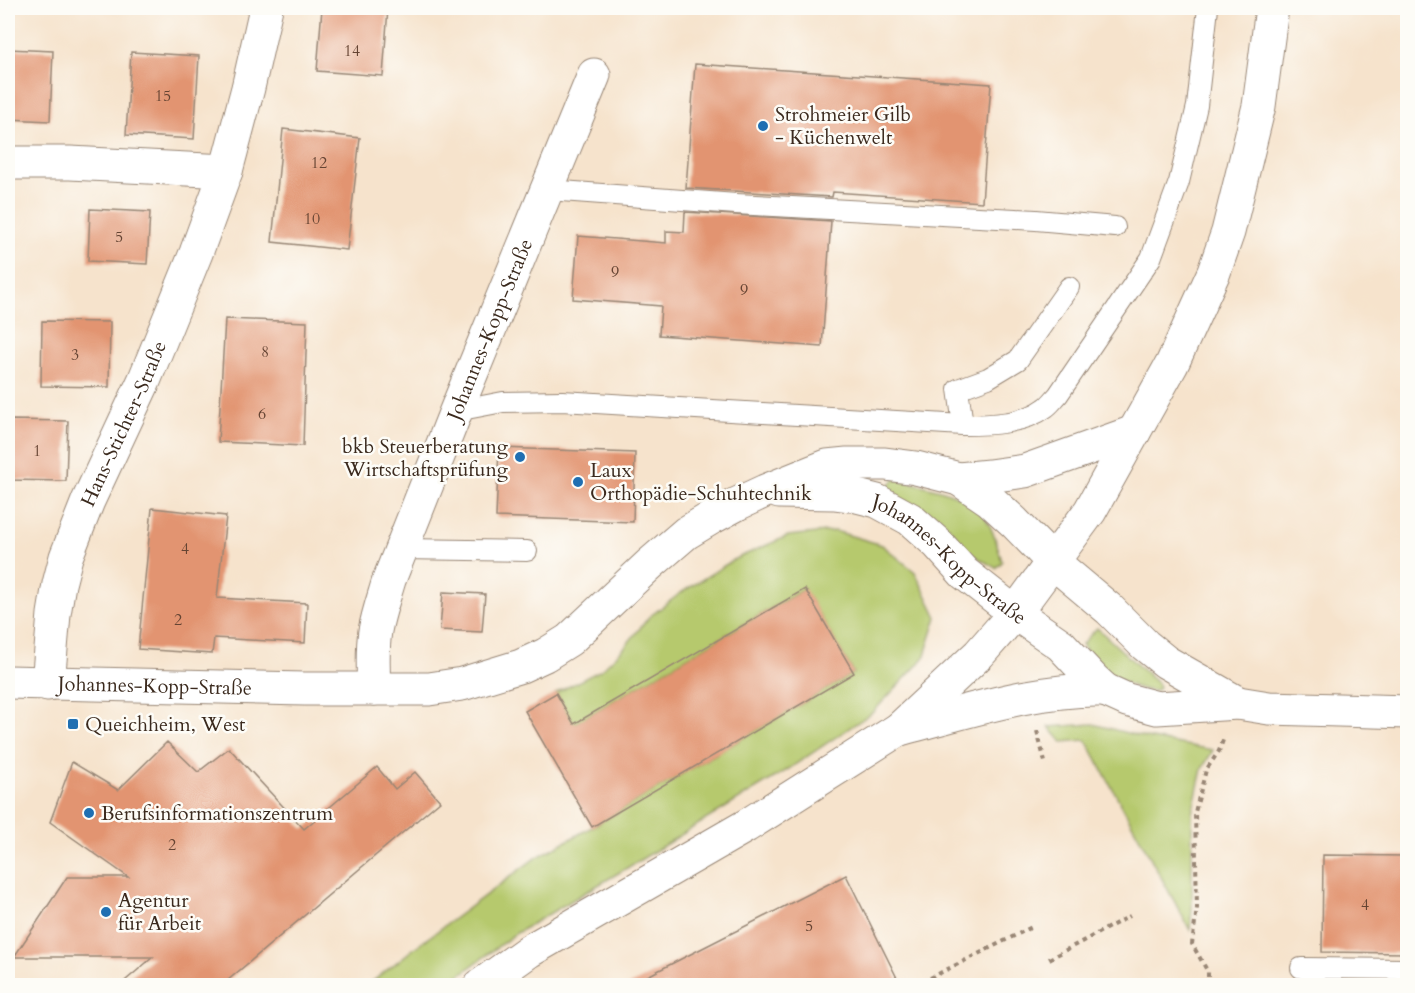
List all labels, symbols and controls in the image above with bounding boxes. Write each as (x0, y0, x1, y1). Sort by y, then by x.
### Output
house number: 14 (344, 40, 360, 62)
house number: 15 (155, 85, 171, 107)
place label: Strohmeier Gilb - Küchenwelt (775, 101, 911, 151)
marker: Strohmeier Gilb - Küchenwelt (756, 119, 770, 133)
house number: 12 (311, 152, 327, 174)
house number: 10 (304, 208, 320, 230)
house number: 5 (115, 226, 123, 248)
street label: Johannes-Kopp-Straße (440, 235, 539, 427)
house number: 9 (611, 261, 619, 283)
house number: 9 (740, 279, 748, 301)
street label: Hans-Stichter-Straße (74, 337, 173, 511)
house number: 8 (261, 341, 269, 363)
house number: 3 (71, 344, 79, 366)
house number: 6 (258, 403, 266, 425)
place label: bkb Steuerberatung Wirtschaftsprüfung (342, 433, 509, 483)
house number: 1 (33, 440, 41, 462)
marker: bkb Steuerberatung Wirtschaftsprüfung (513, 450, 527, 464)
place label: Laux Orthopädie-Schuhtechnik (590, 457, 812, 507)
marker: Laux Orthopädie-Schuhtechnik (571, 475, 585, 489)
street label: Johannes-Kopp-Straße (867, 487, 1032, 631)
house number: 4 (181, 538, 189, 560)
house number: 2 (174, 609, 182, 631)
street label: Johannes-Kopp-Straße (55, 670, 252, 702)
place label: Queichheim, West (85, 711, 246, 738)
marker: Queichheim, West (66, 717, 80, 731)
place label: Berufsinformationszentrum (101, 800, 333, 827)
marker: Berufsinformationszentrum (82, 806, 96, 820)
house number: 2 (168, 834, 176, 856)
place label: Agentur für Arbeit (118, 887, 202, 937)
house number: 4 (1361, 894, 1369, 916)
marker: Agentur für Arbeit (99, 905, 113, 919)
house number: 5 (805, 915, 813, 937)

